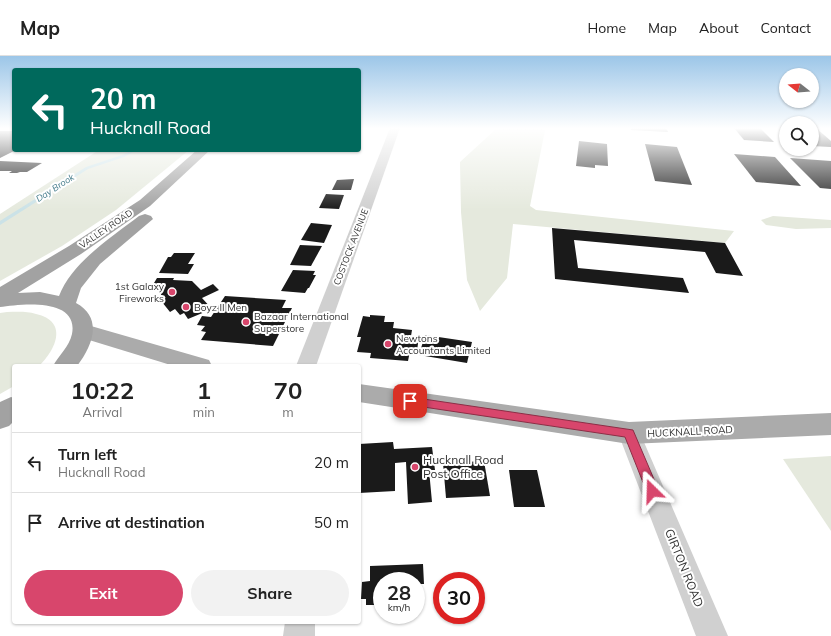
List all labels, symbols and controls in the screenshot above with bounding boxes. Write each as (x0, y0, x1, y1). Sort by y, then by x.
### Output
text: Map (20, 16, 60, 40)
text: Home (587, 19, 626, 37)
text: Map (648, 19, 677, 37)
text: About (699, 19, 739, 37)
text: Contact (761, 19, 811, 37)
north arrow (779, 68, 819, 108)
map controls (779, 68, 819, 156)
text: 20 m (90, 81, 156, 116)
icon: left (24, 84, 76, 136)
text: Hucknall Road (90, 116, 211, 139)
button: search (779, 116, 819, 156)
water label: Day Brook (34, 171, 77, 205)
street label: VALLEY ROAD (77, 207, 135, 250)
street label: COSTOCK AVENUE (331, 207, 370, 287)
place label: 1st Galaxy Fireworks (115, 280, 165, 305)
marker: 1st Galaxy Fireworks (167, 287, 177, 297)
place label: Boyz II Men (194, 301, 247, 314)
marker: Boyz II Men (181, 302, 191, 312)
place label: Bazaar International Superstore (254, 310, 349, 335)
marker: Bazaar International Superstore (241, 317, 251, 327)
place label: Newtons Accountants Limited (396, 332, 491, 357)
marker: Newtons Accountants Limited (383, 339, 393, 349)
text: 10:22 (71, 375, 134, 405)
text: 1 (197, 375, 211, 405)
text: 70 (274, 375, 302, 405)
pin (393, 384, 427, 418)
icon: arrive (399, 390, 421, 412)
text: Arrival (83, 404, 122, 420)
text: min (193, 404, 215, 420)
text: m (282, 404, 294, 420)
street label: HUCKNALL ROAD (647, 423, 733, 440)
text: Turn left (58, 445, 117, 464)
icon: left (24, 452, 46, 474)
place label: Hucknall Road Post Office (423, 452, 504, 481)
text: 20 m (314, 453, 349, 472)
marker: Hucknall Road Post Office (410, 462, 420, 472)
text: Hucknall Road (58, 464, 145, 480)
position arrow (631, 470, 673, 512)
icon: arrive (24, 512, 46, 534)
text: Arrive at destination (58, 513, 205, 532)
text: 50 m (314, 513, 349, 532)
street label: GIRTON ROAD (662, 526, 707, 609)
button: Exit (24, 570, 183, 616)
button: Share (191, 570, 349, 616)
speed limit sign: 30 (433, 572, 485, 624)
text: 28 (387, 580, 411, 605)
text: km/h (388, 601, 410, 614)

